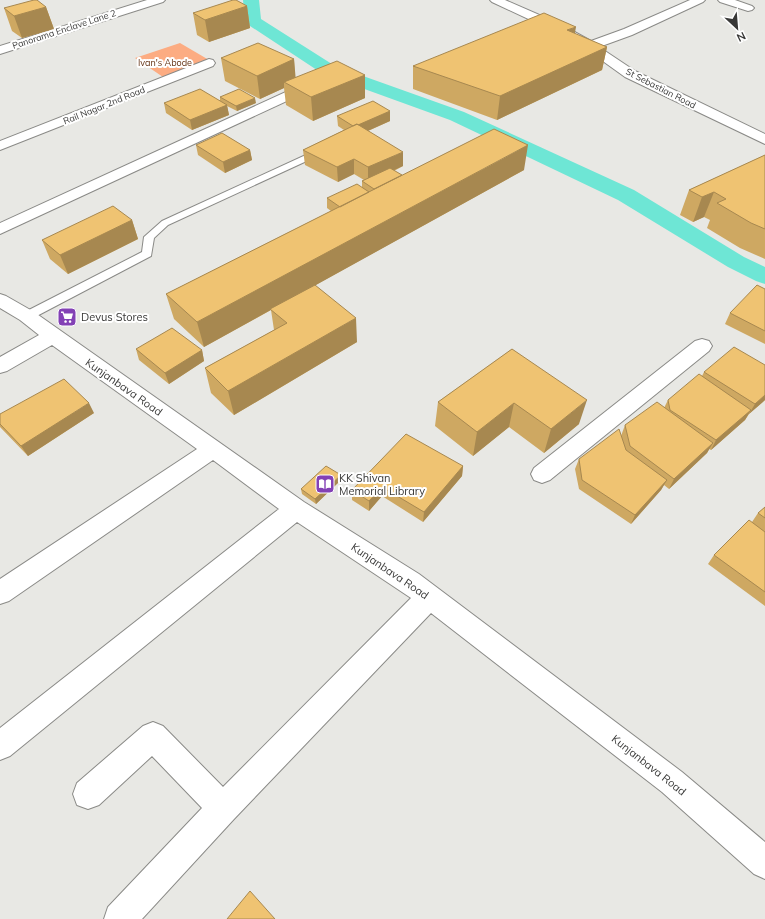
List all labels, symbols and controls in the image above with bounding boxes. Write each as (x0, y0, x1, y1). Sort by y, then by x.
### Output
street label: Panorama Enclave Lane 2 (11, 7, 117, 51)
north arrow (717, 8, 757, 48)
text: N (735, 29, 748, 45)
park label: Ivan's Abode (138, 57, 192, 68)
street label: St Sebastian Road (624, 66, 698, 110)
street label: Rail Nagar 2nd Road (61, 84, 147, 126)
supermarket icon: Devus Stores (56, 306, 78, 328)
place label: Devus Stores (81, 310, 148, 324)
street label: Kunjanbava Road (83, 355, 165, 419)
place label: KK Shivan Memorial Library (339, 471, 425, 498)
library icon: KK Shivan Memorial Library (314, 473, 336, 495)
street label: Kunjanbava Road (349, 540, 431, 602)
street label: Kunjanbava Road (609, 732, 689, 798)

